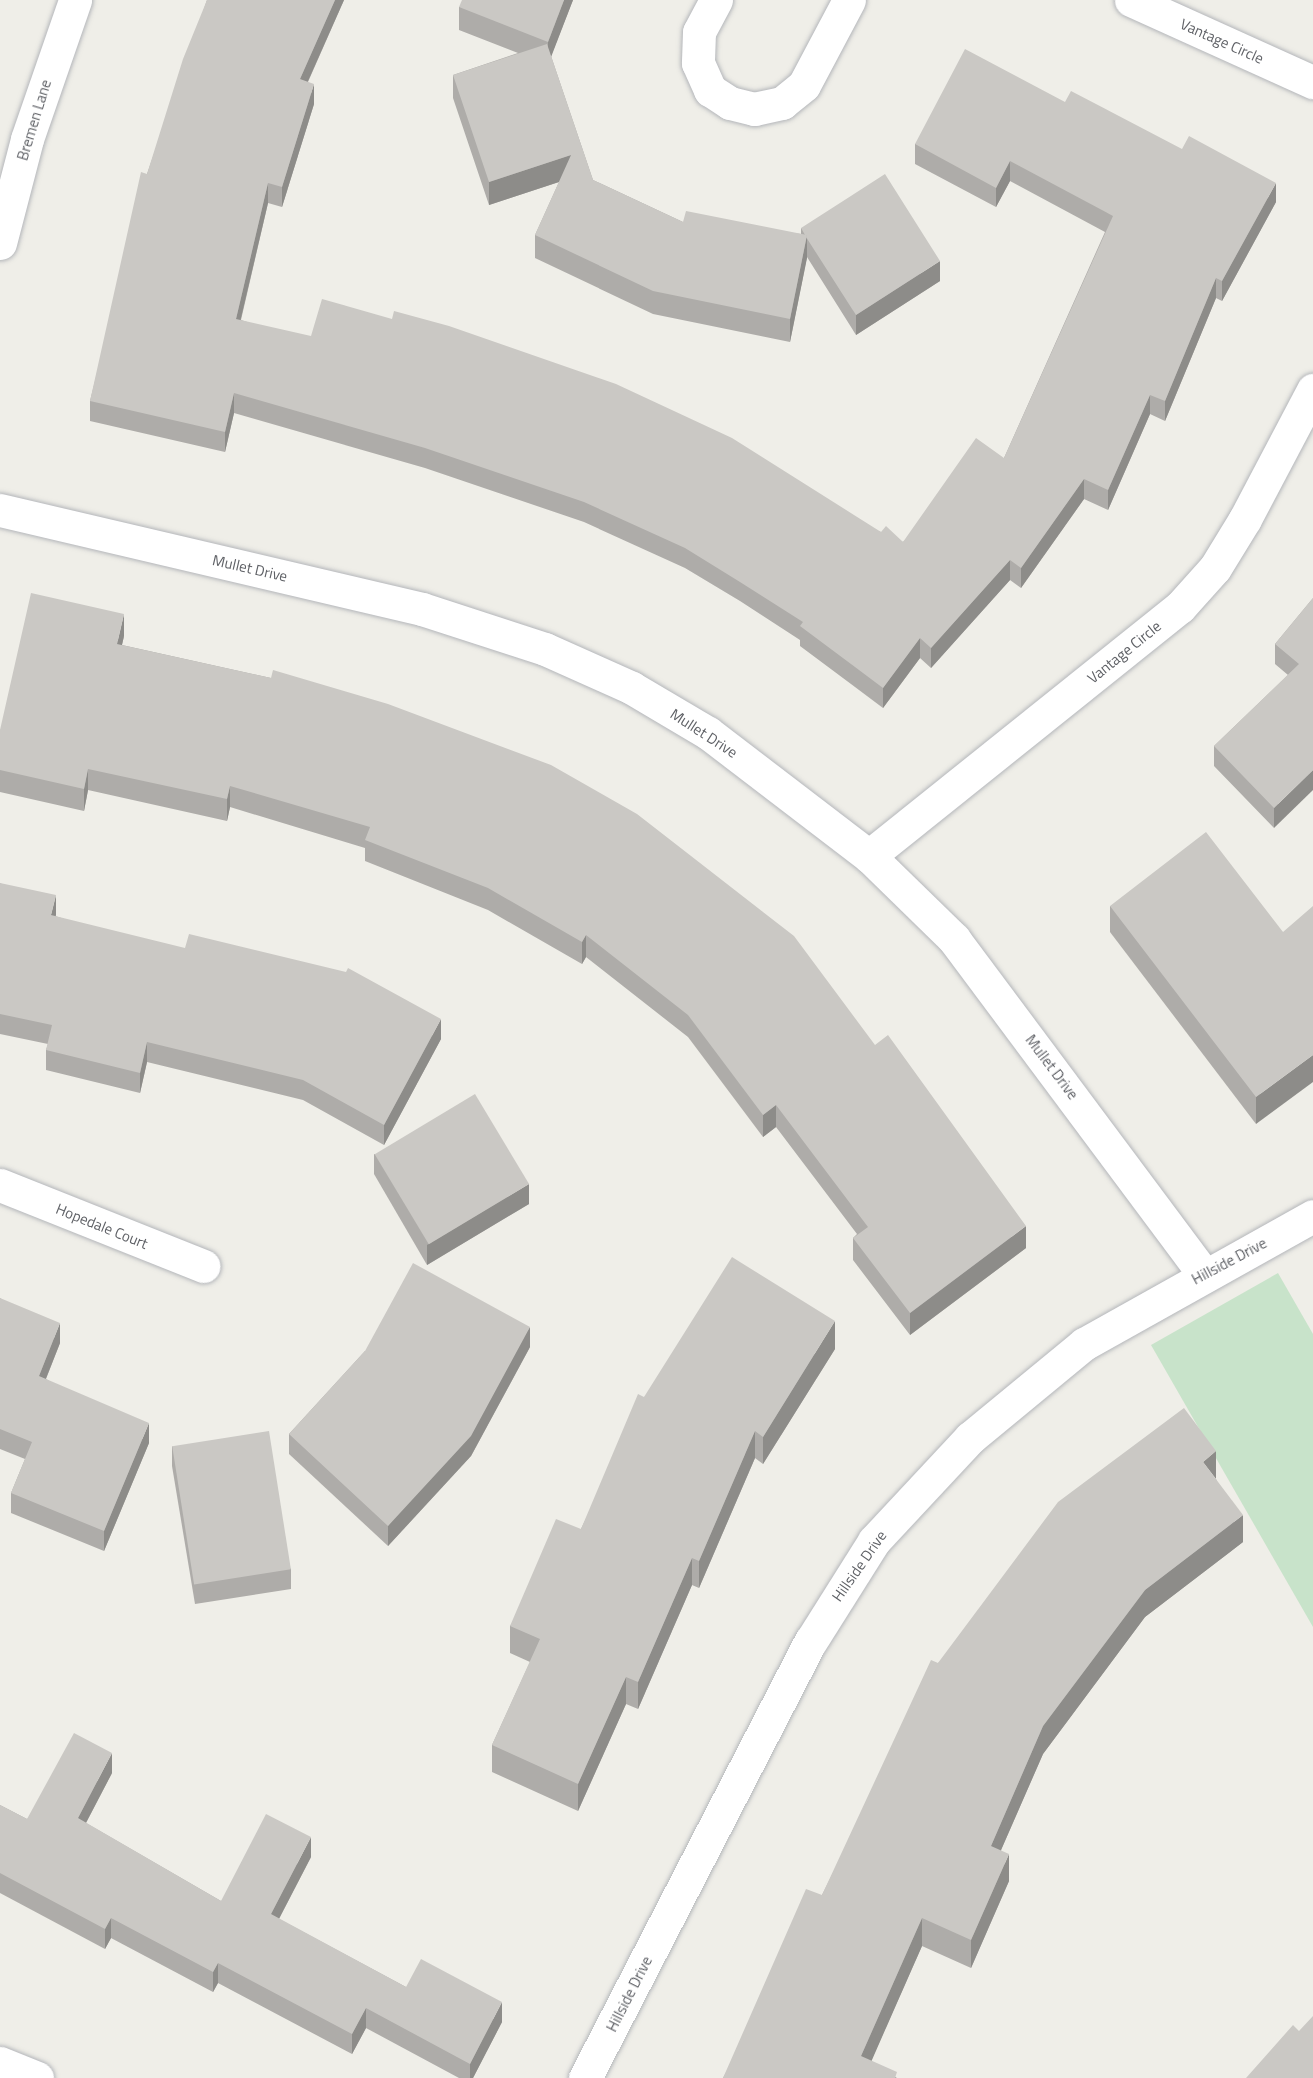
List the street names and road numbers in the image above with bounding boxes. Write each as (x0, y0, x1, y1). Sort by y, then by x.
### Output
street label: Vantage Circle (1178, 15, 1266, 67)
street label: Bremen Lane (13, 77, 55, 163)
street label: Mullet Drive (211, 551, 289, 585)
street label: Vantage Circle (1084, 617, 1164, 687)
street label: Mullet Drive (667, 705, 741, 761)
street label: Mullet Drive (1022, 1031, 1082, 1103)
street label: Hopedale Court (53, 1199, 151, 1253)
street label: Hillside Drive (1188, 1234, 1270, 1288)
street label: Hillside Drive (828, 1527, 890, 1605)
street label: Hillside Drive (602, 1953, 656, 2035)

